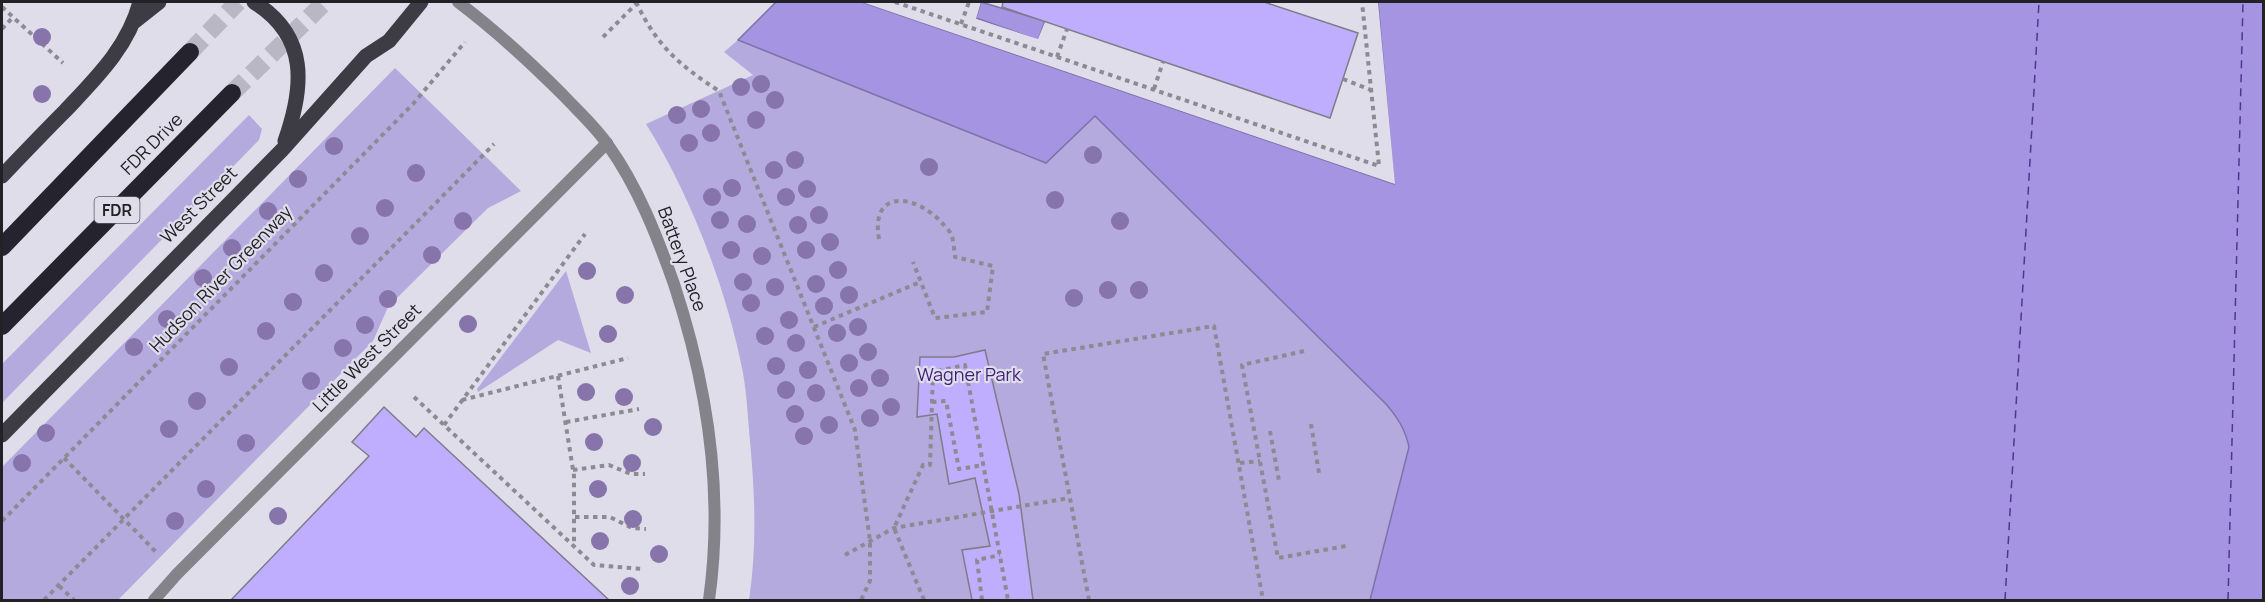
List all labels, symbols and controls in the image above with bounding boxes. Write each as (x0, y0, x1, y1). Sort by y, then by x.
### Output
street label: FDR Drive (115, 107, 187, 179)
street label: West Street (155, 161, 242, 248)
road number: FDR (94, 197, 140, 223)
street label: Hudson River Greenway (144, 199, 297, 357)
street label: Battery Place (653, 203, 713, 314)
street label: Little West Street (307, 298, 426, 417)
park label: Wagner Park (917, 362, 1022, 386)

